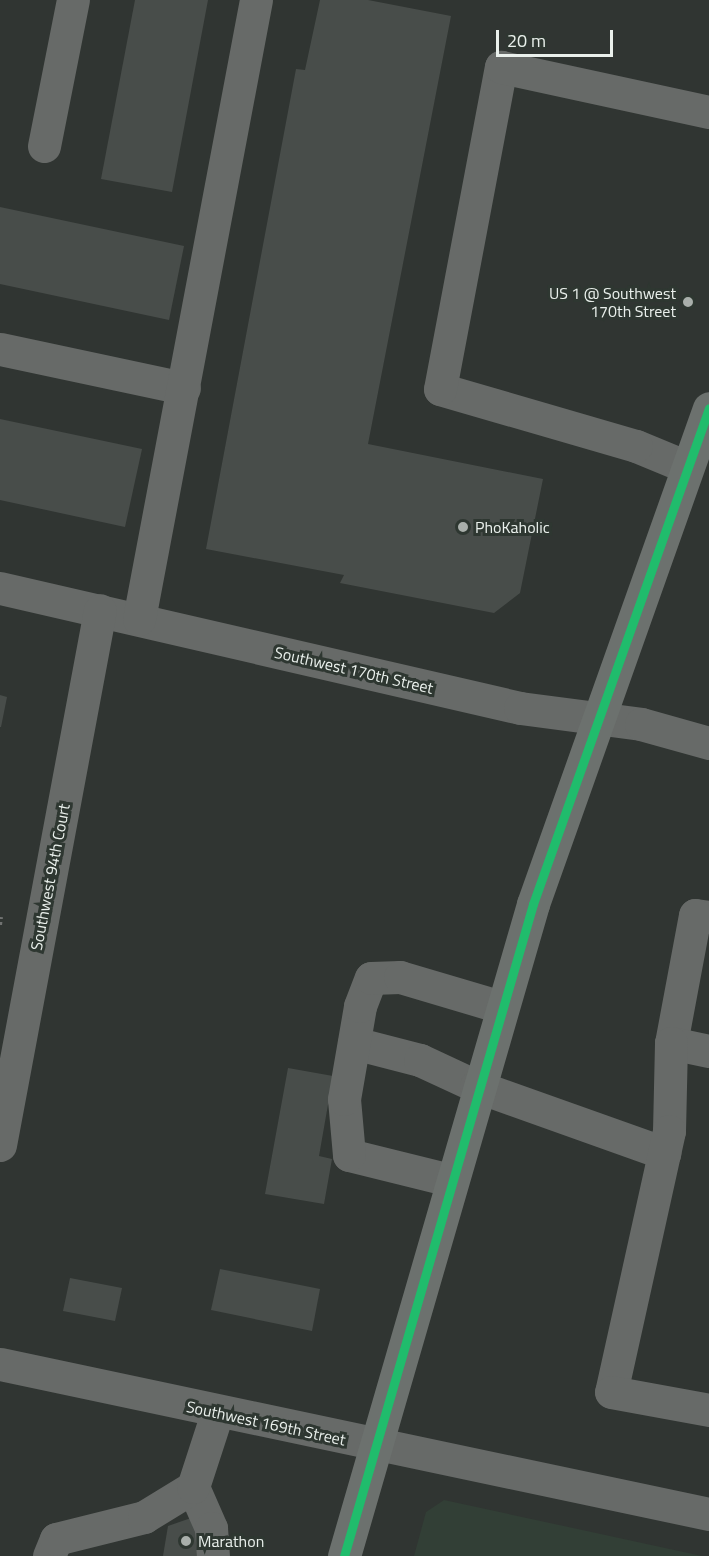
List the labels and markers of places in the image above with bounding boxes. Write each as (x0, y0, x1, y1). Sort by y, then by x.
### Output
place label: US 1 @ Southwest 170th Street (549, 283, 676, 321)
marker: US 1 @ Southwest 170th Street (681, 295, 695, 309)
place label: PhoKaholic (475, 517, 550, 537)
marker: PhoKaholic (456, 520, 470, 534)
place label: Marathon (198, 1531, 264, 1551)
marker: Marathon (179, 1534, 193, 1548)

